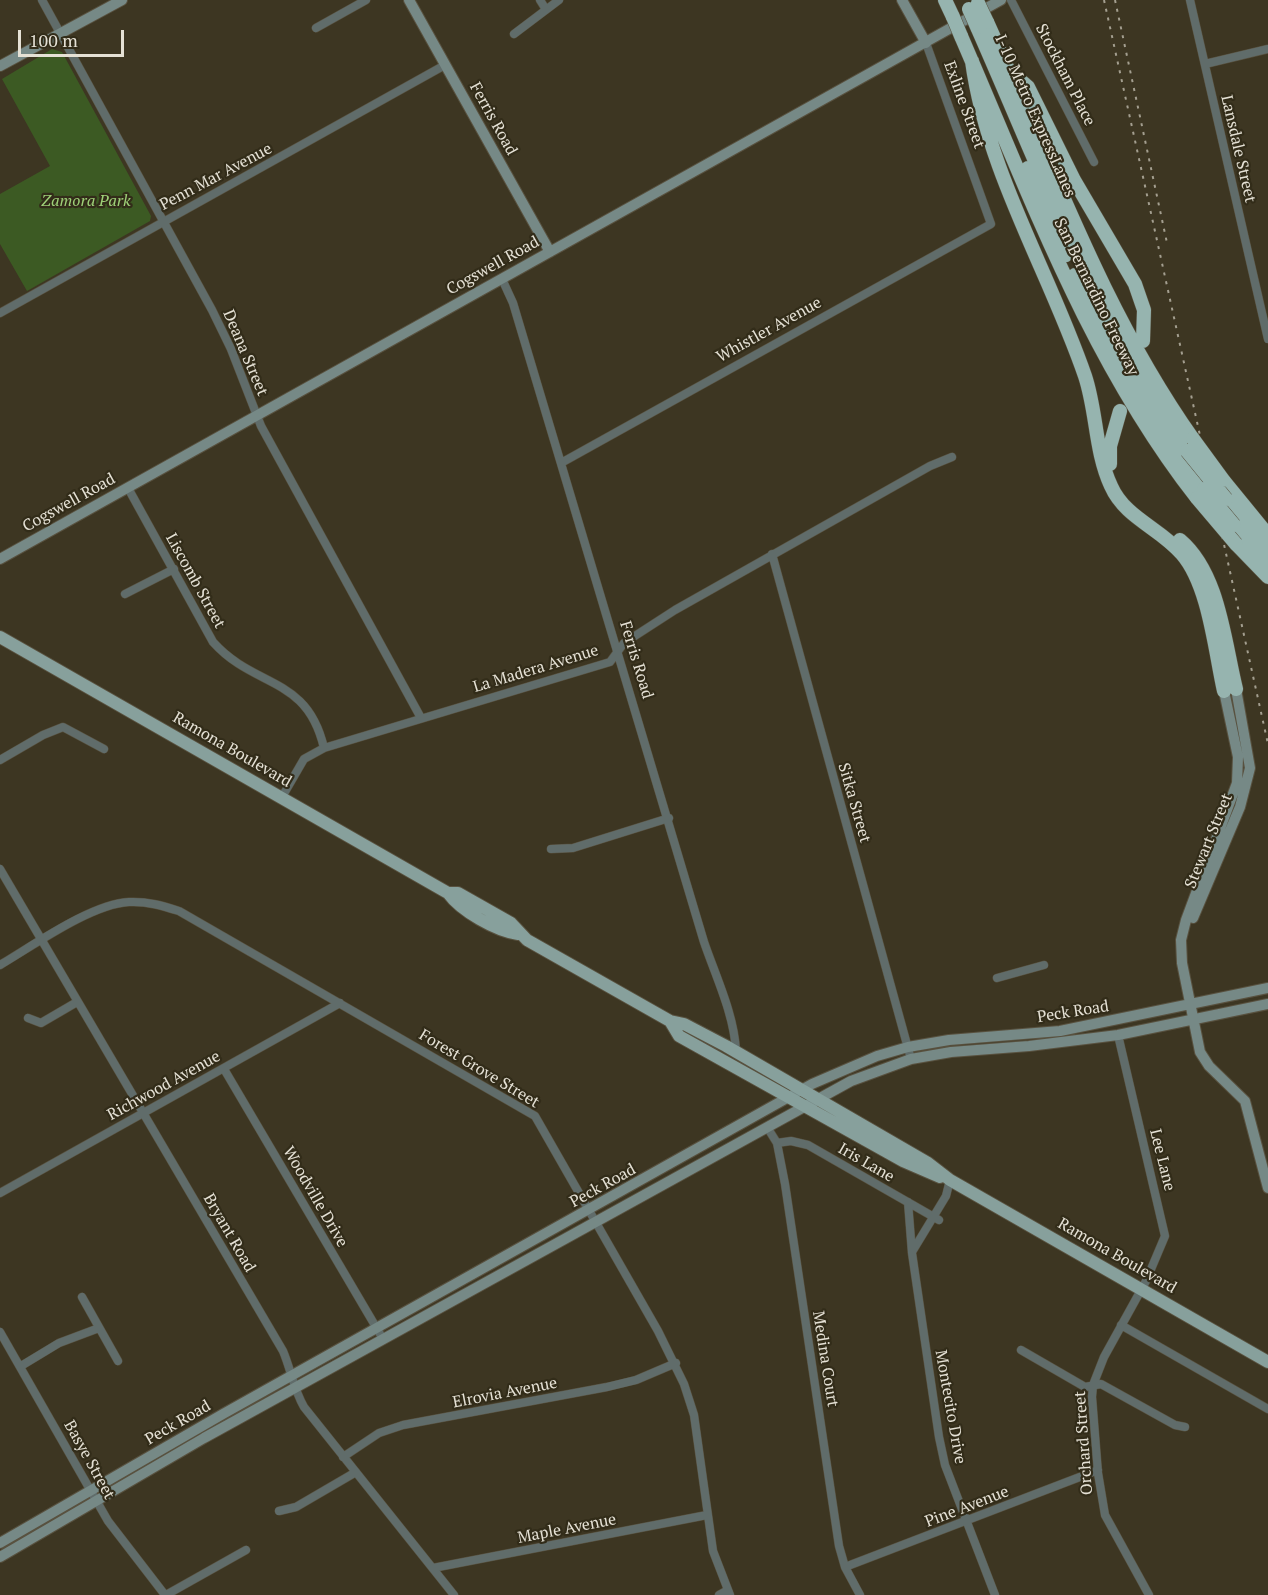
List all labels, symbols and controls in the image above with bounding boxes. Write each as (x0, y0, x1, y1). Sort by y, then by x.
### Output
scale bar (21, 18, 128, 56)
street label: Stockham Place (1031, 21, 1099, 129)
text: 100 m (29, 28, 78, 52)
street label: I-10 Metro ExpressLanes (990, 32, 1080, 200)
street label: Exline Street (939, 59, 989, 151)
street label: Ferris Road (465, 79, 521, 159)
street label: Lansdale Street (1216, 93, 1260, 205)
street label: Penn Mar Avenue (157, 139, 275, 215)
park label: Zamora Park (41, 191, 131, 211)
street label: San Bernardino Freeway (1050, 215, 1142, 379)
street label: Cogswell Road (443, 233, 543, 299)
street label: Whistler Avenue (713, 293, 825, 367)
street label: Deana Street (218, 307, 272, 399)
street label: Cogswell Road (19, 470, 119, 536)
street label: Liscomb Street (161, 530, 229, 632)
street label: Ferris Road (615, 619, 657, 701)
street label: La Madera Avenue (471, 641, 601, 697)
street label: Ramona Boulevard (169, 708, 295, 792)
street label: Sitka Street (833, 761, 875, 845)
street label: Stewart Street (1181, 791, 1237, 891)
street label: Peck Road (1036, 997, 1110, 1027)
street label: Forest Grove Street (415, 1026, 543, 1112)
street label: Richwood Avenue (104, 1047, 224, 1125)
street label: Lee Lane (1145, 1127, 1179, 1193)
street label: Iris Lane (834, 1139, 898, 1187)
street label: Woodville Drive (278, 1143, 352, 1251)
street label: Peck Road (567, 1160, 639, 1212)
street label: Bryant Road (199, 1190, 259, 1276)
street label: Ramona Boulevard (1054, 1214, 1180, 1298)
street label: Medina Court (808, 1310, 842, 1408)
street label: Montecito Drive (931, 1349, 969, 1465)
street label: Elrovia Avenue (451, 1373, 559, 1413)
street label: Orchard Street (1071, 1390, 1097, 1496)
street label: Peck Road (142, 1397, 214, 1449)
street label: Basye Street (59, 1417, 119, 1503)
street label: Pine Avenue (922, 1482, 1012, 1532)
street label: Maple Avenue (516, 1510, 618, 1548)

